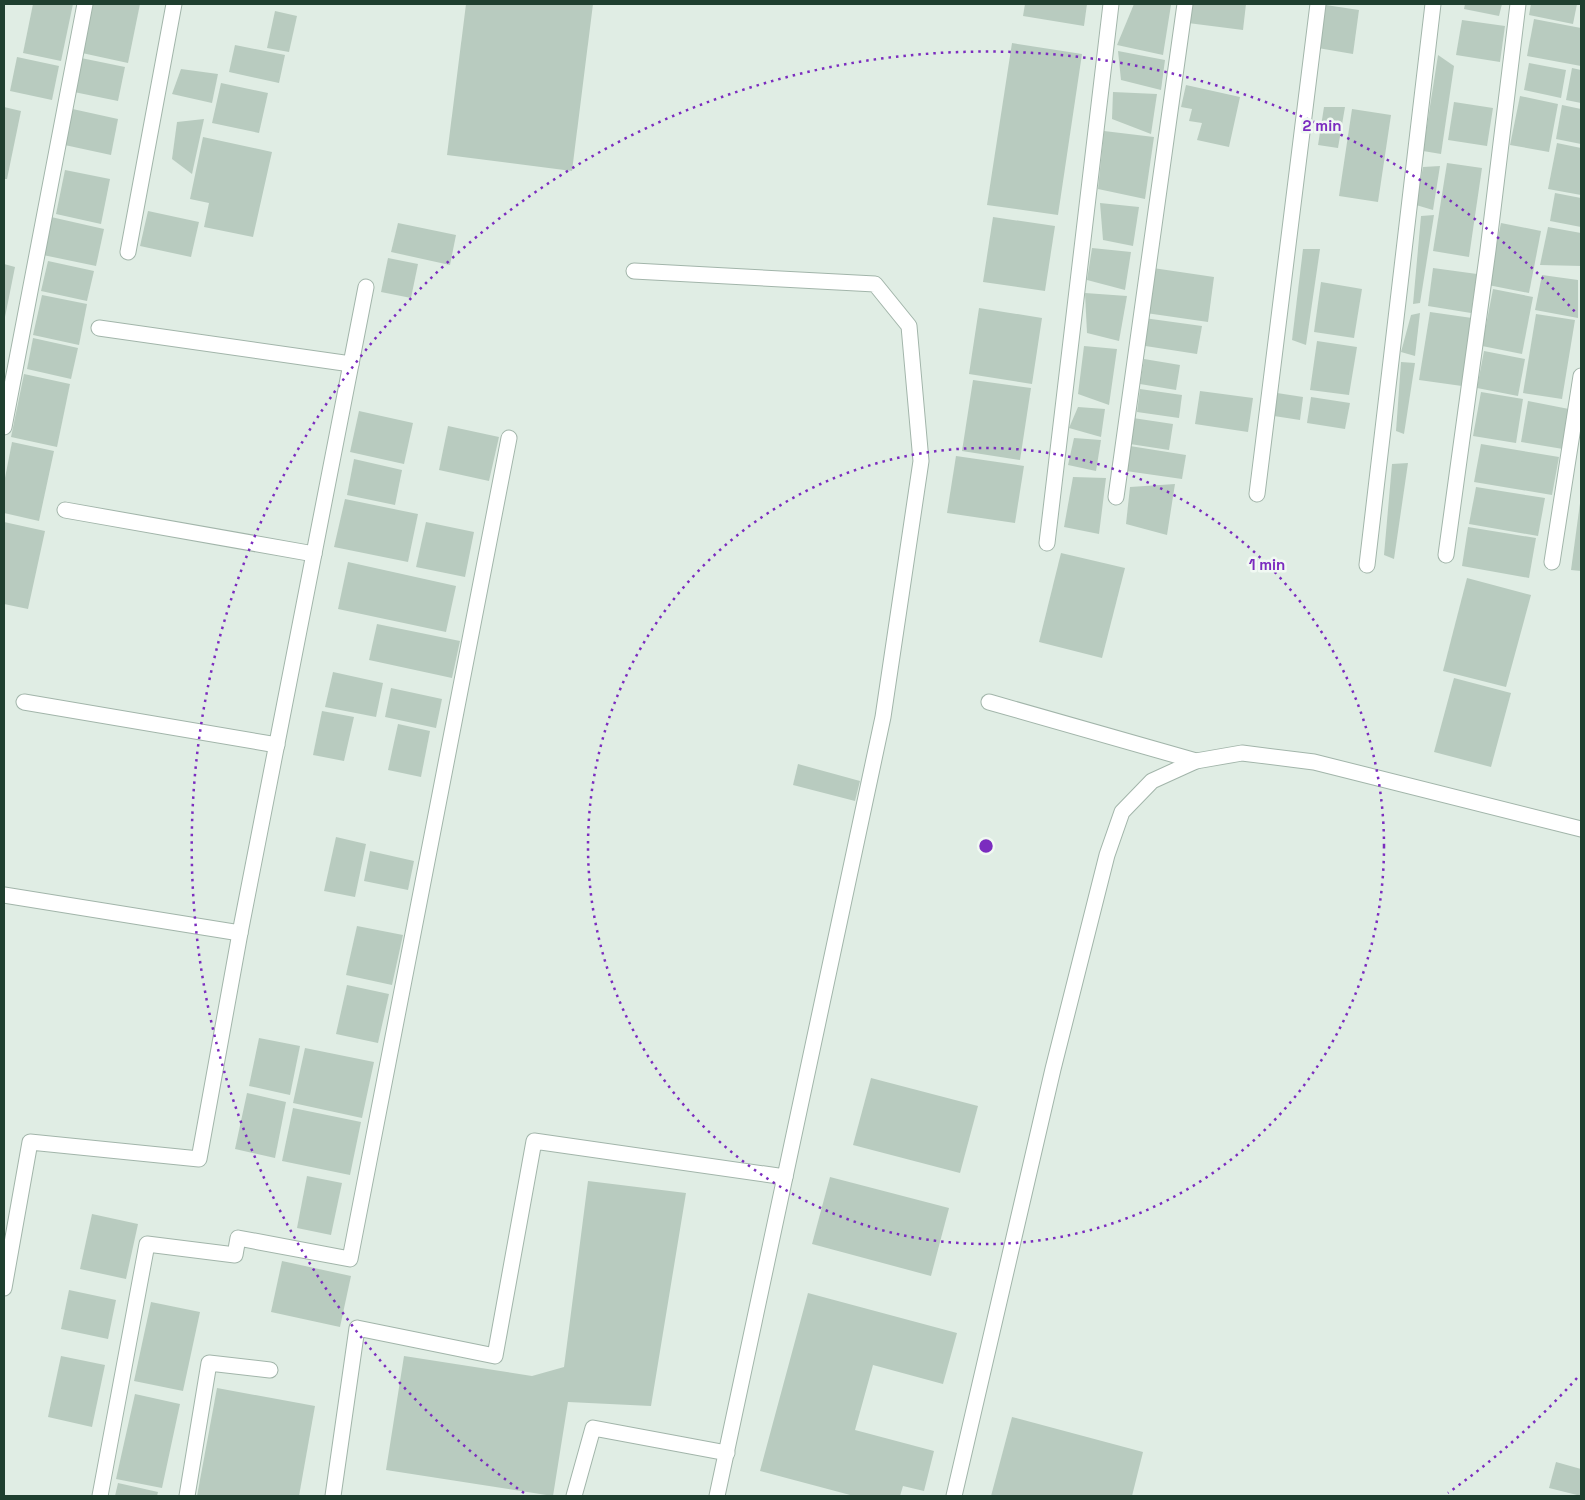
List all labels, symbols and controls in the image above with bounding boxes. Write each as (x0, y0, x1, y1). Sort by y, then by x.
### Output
text: 2 min (1303, 116, 1341, 135)
text: 1 min (1249, 555, 1285, 574)
centre of rings (977, 837, 995, 855)

